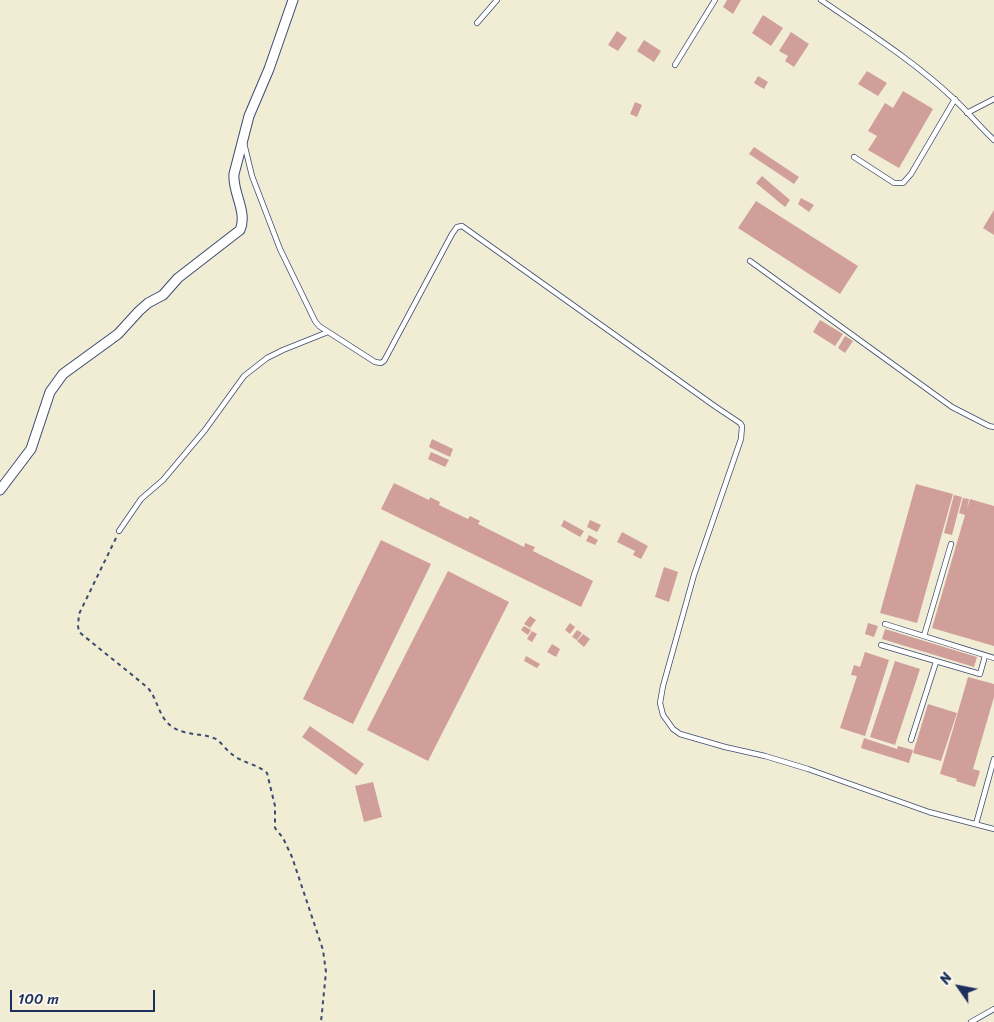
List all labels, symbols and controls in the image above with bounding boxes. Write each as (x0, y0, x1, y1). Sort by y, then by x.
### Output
north arrow (934, 962, 984, 1012)
text: N (933, 968, 959, 989)
scale bar (12, 980, 158, 1012)
text: 100 m (18, 986, 59, 1012)

